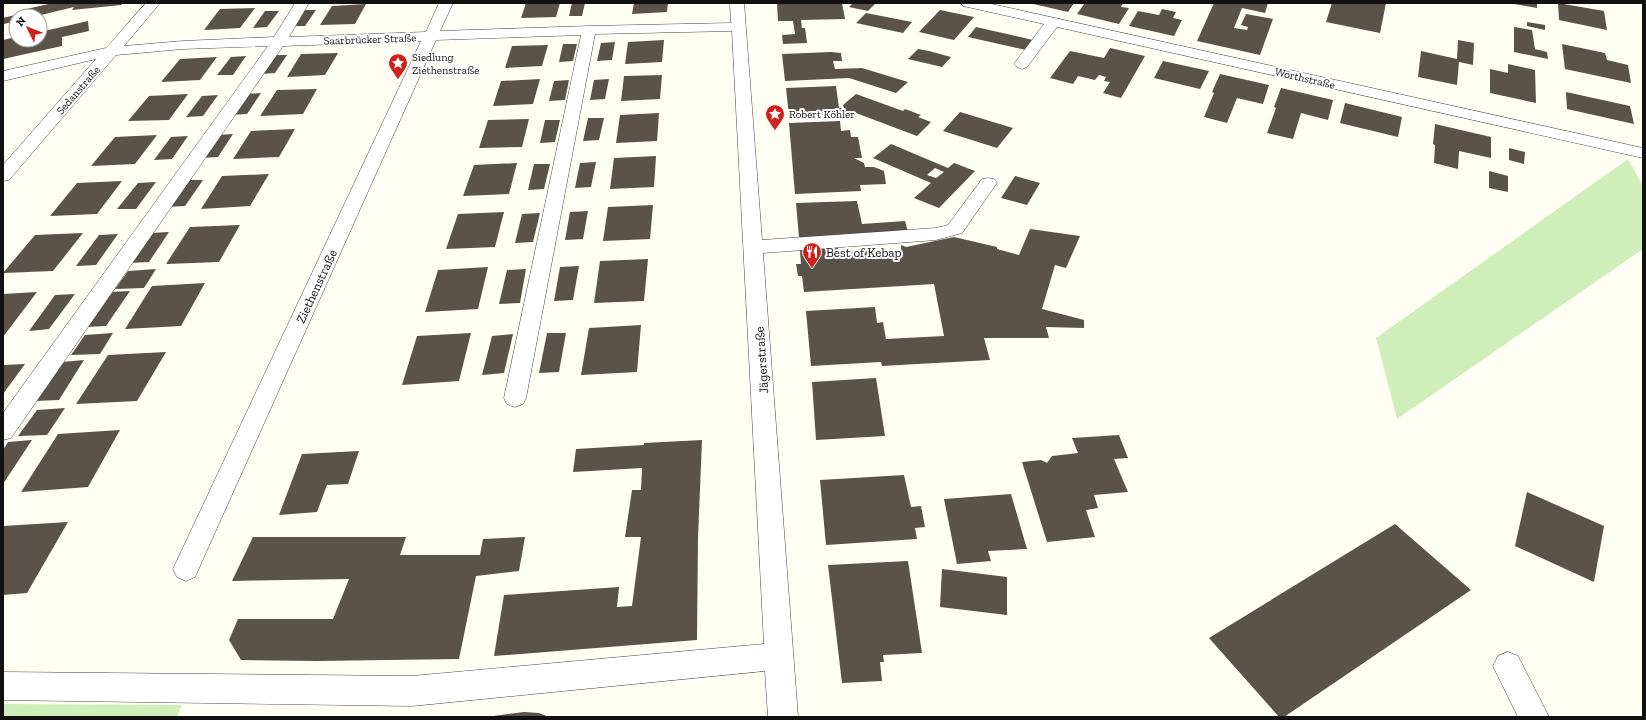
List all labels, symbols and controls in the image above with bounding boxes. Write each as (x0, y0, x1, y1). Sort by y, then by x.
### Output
north arrow (8, 8, 48, 48)
text: N (13, 14, 29, 29)
street label: Saarbrücker Straße (323, 31, 417, 48)
place label: Siedlung Ziethenstraße (412, 51, 480, 77)
place icon: Siedlung Ziethenstraße (387, 52, 409, 80)
street label: Sedanstraße (54, 63, 103, 117)
street label: Wörthstraße (1273, 65, 1336, 92)
place icon: Robert Köhler (764, 103, 786, 131)
place label: Robert Köhler (789, 108, 855, 121)
restaurant icon: Best of Kebap (801, 241, 823, 269)
place label: Best of Kebap (826, 245, 902, 260)
street label: Ziethenstraße (293, 247, 340, 326)
street label: Jägerstraße (752, 326, 771, 394)

